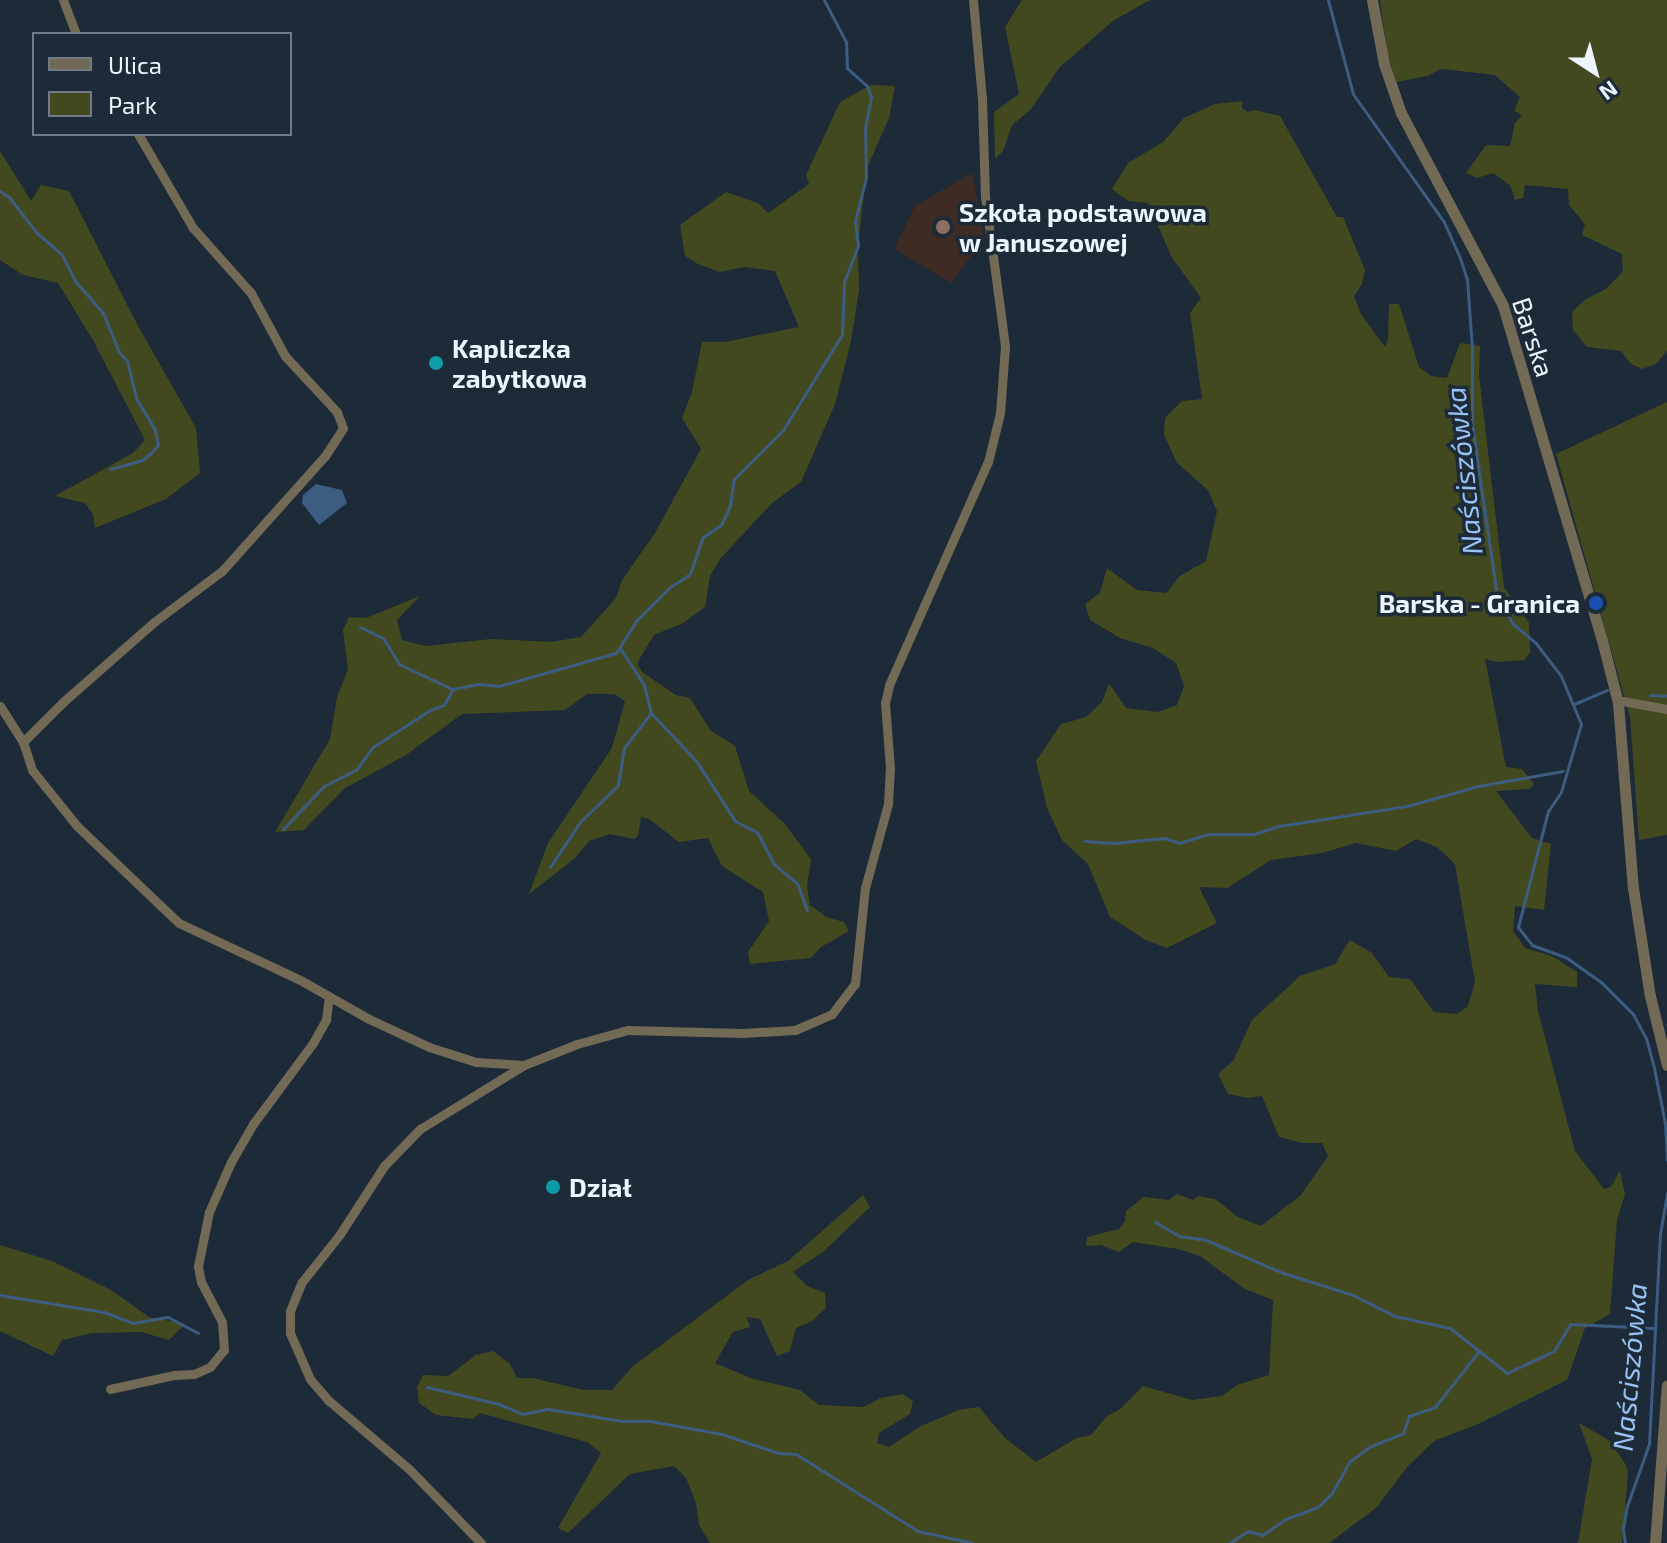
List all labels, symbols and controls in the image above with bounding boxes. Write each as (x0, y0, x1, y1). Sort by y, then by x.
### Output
legend (32, 32, 292, 136)
north arrow (1555, 32, 1635, 112)
text: Ulica (108, 50, 162, 79)
text: N (1595, 76, 1623, 107)
text: Park (108, 90, 157, 119)
place label: Szkoła podstawowa w Januszowej (959, 196, 1207, 258)
marker: Szkoła podstawowa w Januszowej (934, 218, 952, 236)
street label: Barska (1507, 293, 1561, 381)
place label: Kapliczka zabytkowa (452, 332, 587, 394)
marker: Kapliczka zabytkowa (427, 354, 445, 372)
water label: Naściszówka (1437, 385, 1489, 557)
place label: Barska - Granica (1379, 587, 1580, 619)
marker: Barska - Granica (1587, 594, 1605, 612)
place label: Dział (569, 1171, 632, 1203)
marker: Dział (544, 1178, 562, 1196)
water label: Naściszówka (1605, 1282, 1653, 1452)

